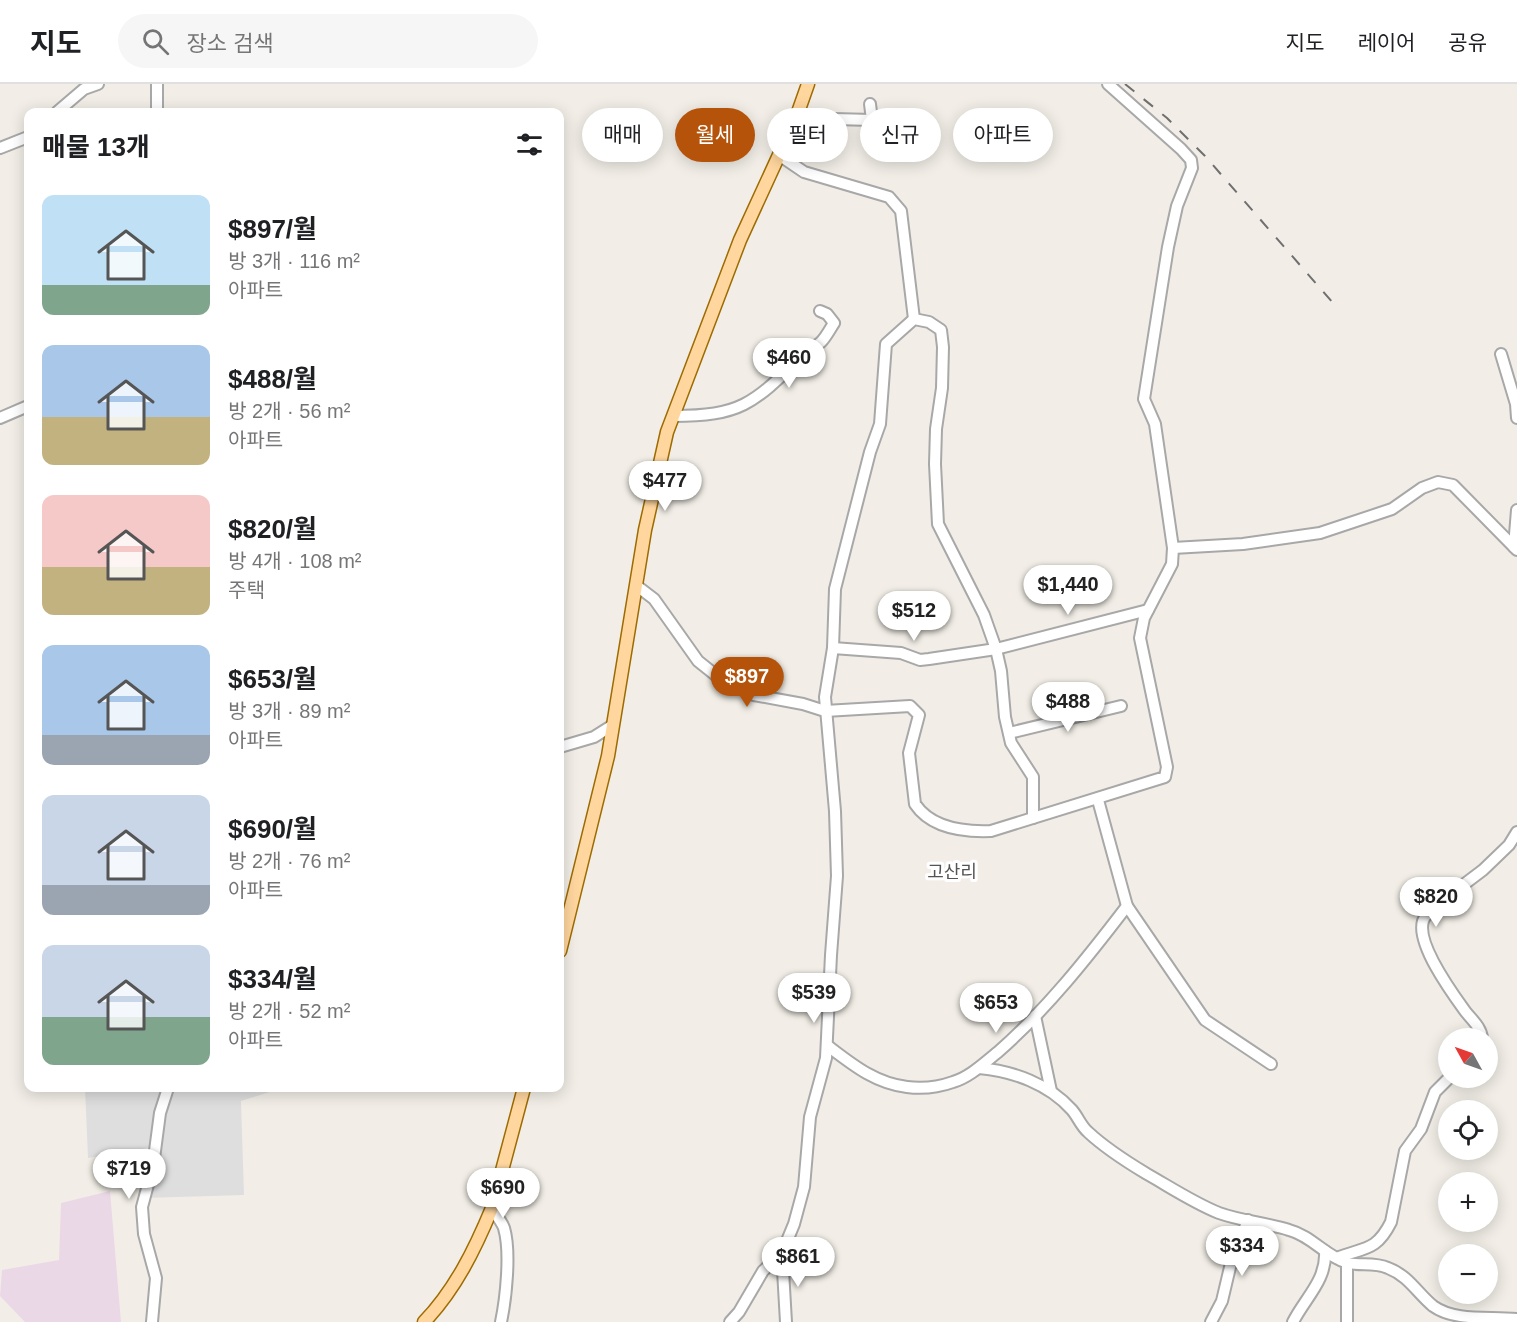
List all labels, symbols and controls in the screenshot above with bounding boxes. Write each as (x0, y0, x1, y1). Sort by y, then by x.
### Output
search box (118, 14, 538, 68)
icon: search (139, 25, 172, 58)
text: 지도 (30, 28, 82, 59)
text: 장소 검색 (187, 31, 274, 56)
text: 지도 (1286, 31, 1324, 54)
text: 레이어 (1357, 31, 1415, 54)
text: 공유 (1448, 31, 1487, 54)
chip: 매매 (582, 108, 663, 162)
chip: 월세 (675, 108, 755, 162)
chip: 필터 (767, 108, 848, 162)
chip: 신규 (860, 108, 941, 162)
chip: 아파트 (953, 108, 1053, 162)
icon: filters (513, 128, 546, 161)
text: 매물 13개 (42, 132, 150, 162)
text: $897/월 (228, 214, 317, 244)
icon: home (90, 219, 162, 291)
text: 방 3개 · 116 m² (228, 250, 360, 272)
text: 아파트 (228, 279, 283, 301)
pin: $460 (753, 338, 825, 389)
text: $460 (767, 346, 811, 368)
text: $488/월 (228, 364, 317, 394)
icon: home (90, 369, 162, 441)
text: 방 2개 · 56 m² (228, 400, 350, 422)
text: 아파트 (228, 429, 283, 451)
pin: $477 (629, 461, 701, 512)
text: $477 (643, 469, 687, 491)
text: $820/월 (228, 514, 317, 544)
icon: home (90, 519, 162, 591)
text: 방 4개 · 108 m² (228, 550, 362, 572)
pin: $1,440 (1019, 565, 1117, 616)
text: $1,440 (1037, 573, 1099, 595)
text: 주택 (228, 579, 265, 601)
pin: $512 (878, 591, 950, 642)
text: $512 (892, 599, 936, 621)
pin: $897 (711, 657, 783, 708)
text: $653/월 (228, 664, 317, 694)
text: $897 (725, 665, 769, 687)
icon: home (90, 669, 162, 741)
pin: $488 (1032, 682, 1104, 733)
text: $488 (1046, 690, 1090, 712)
text: 방 3개 · 89 m² (228, 700, 350, 722)
text: 아파트 (228, 729, 283, 751)
text: $690/월 (228, 814, 317, 844)
icon: home (90, 819, 162, 891)
text: 방 2개 · 76 m² (228, 850, 350, 872)
district label: 고산리 (927, 862, 977, 882)
pin: $820 (1400, 877, 1472, 928)
text: 아파트 (228, 879, 283, 901)
text: $820 (1414, 885, 1458, 907)
text: $334/월 (228, 964, 317, 994)
icon: home (90, 969, 162, 1041)
pin: $539 (778, 973, 850, 1024)
text: $539 (792, 981, 836, 1003)
pin: $653 (960, 983, 1032, 1034)
text: $653 (974, 991, 1018, 1013)
text: 방 2개 · 52 m² (228, 1000, 350, 1022)
north arrow (1438, 1028, 1498, 1088)
map controls (1438, 1028, 1498, 1304)
text: 아파트 (228, 1029, 283, 1051)
button: locate (1438, 1100, 1498, 1160)
pin: $719 (93, 1149, 165, 1200)
text: $719 (107, 1157, 151, 1179)
pin: $690 (467, 1168, 539, 1219)
button: + (1438, 1172, 1498, 1232)
text: $690 (481, 1176, 525, 1198)
pin: $334 (1206, 1226, 1278, 1277)
text: $334 (1220, 1234, 1264, 1256)
pin: $861 (762, 1237, 834, 1288)
button: − (1438, 1244, 1498, 1304)
text: $861 (776, 1245, 820, 1267)

